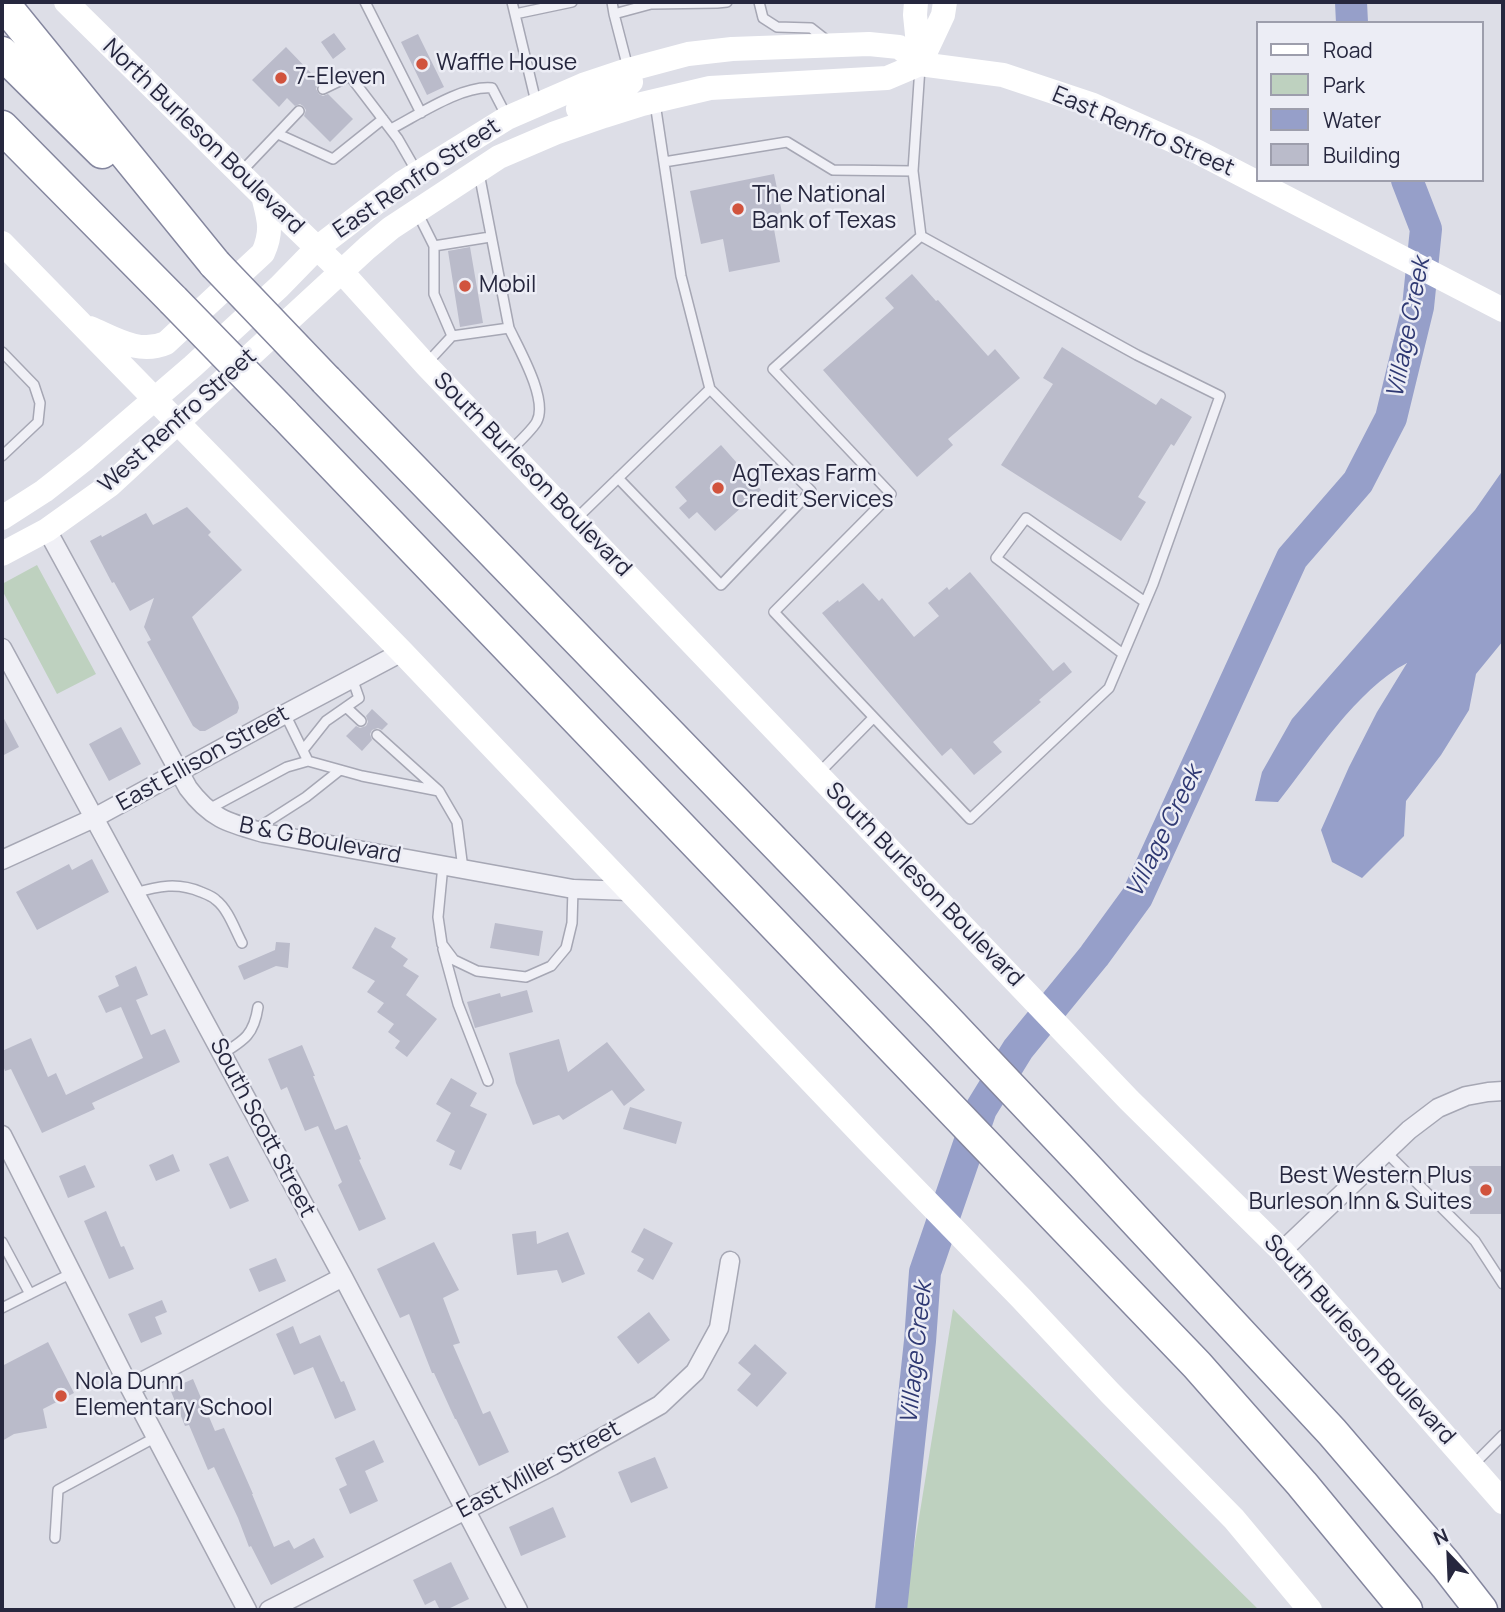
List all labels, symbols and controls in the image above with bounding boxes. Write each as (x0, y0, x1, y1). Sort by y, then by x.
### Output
legend (1256, 21, 1484, 182)
street label: North Burleson Boulevard (97, 34, 309, 240)
text: Road (1323, 36, 1373, 64)
place label: Waffle House (436, 50, 577, 78)
marker: Waffle House (414, 56, 430, 72)
place label: 7-Eleven (295, 64, 385, 92)
marker: 7-Eleven (273, 70, 289, 86)
text: Park (1323, 71, 1365, 99)
street label: East Renfro Street (1048, 81, 1238, 183)
text: Water (1323, 106, 1381, 134)
street label: East Renfro Street (328, 113, 506, 245)
text: Building (1323, 141, 1400, 169)
place label: The National Bank of Texas (752, 182, 896, 236)
marker: The National Bank of Texas (730, 201, 746, 217)
water label: Village Creek (1381, 255, 1437, 401)
place label: Mobil (479, 272, 536, 300)
marker: Mobil (457, 278, 473, 294)
street label: West Renfro Street (93, 343, 263, 499)
street label: South Burleson Boulevard (427, 367, 637, 583)
place label: AgTexas Farm Credit Services (732, 461, 894, 515)
marker: AgTexas Farm Credit Services (710, 480, 726, 496)
street label: East Ellison Street (112, 700, 294, 818)
water label: Village Creek (1121, 762, 1209, 902)
street label: South Burleson Boulevard (819, 777, 1029, 993)
street label: B & G Boulevard (237, 812, 403, 870)
street label: South Scott Street (203, 1034, 321, 1222)
place label: Best Western Plus Burleson Inn & Suites (1249, 1163, 1472, 1217)
marker: Best Western Plus Burleson Inn & Suites (1478, 1182, 1494, 1198)
street label: South Burleson Boulevard (1257, 1229, 1461, 1451)
water label: Village Creek (895, 1281, 939, 1425)
place label: Nola Dunn Elementary School (75, 1369, 273, 1423)
marker: Nola Dunn Elementary School (53, 1388, 69, 1404)
street label: East Miller Street (453, 1415, 625, 1525)
north arrow (1414, 1521, 1484, 1591)
text: N (1429, 1522, 1452, 1551)

